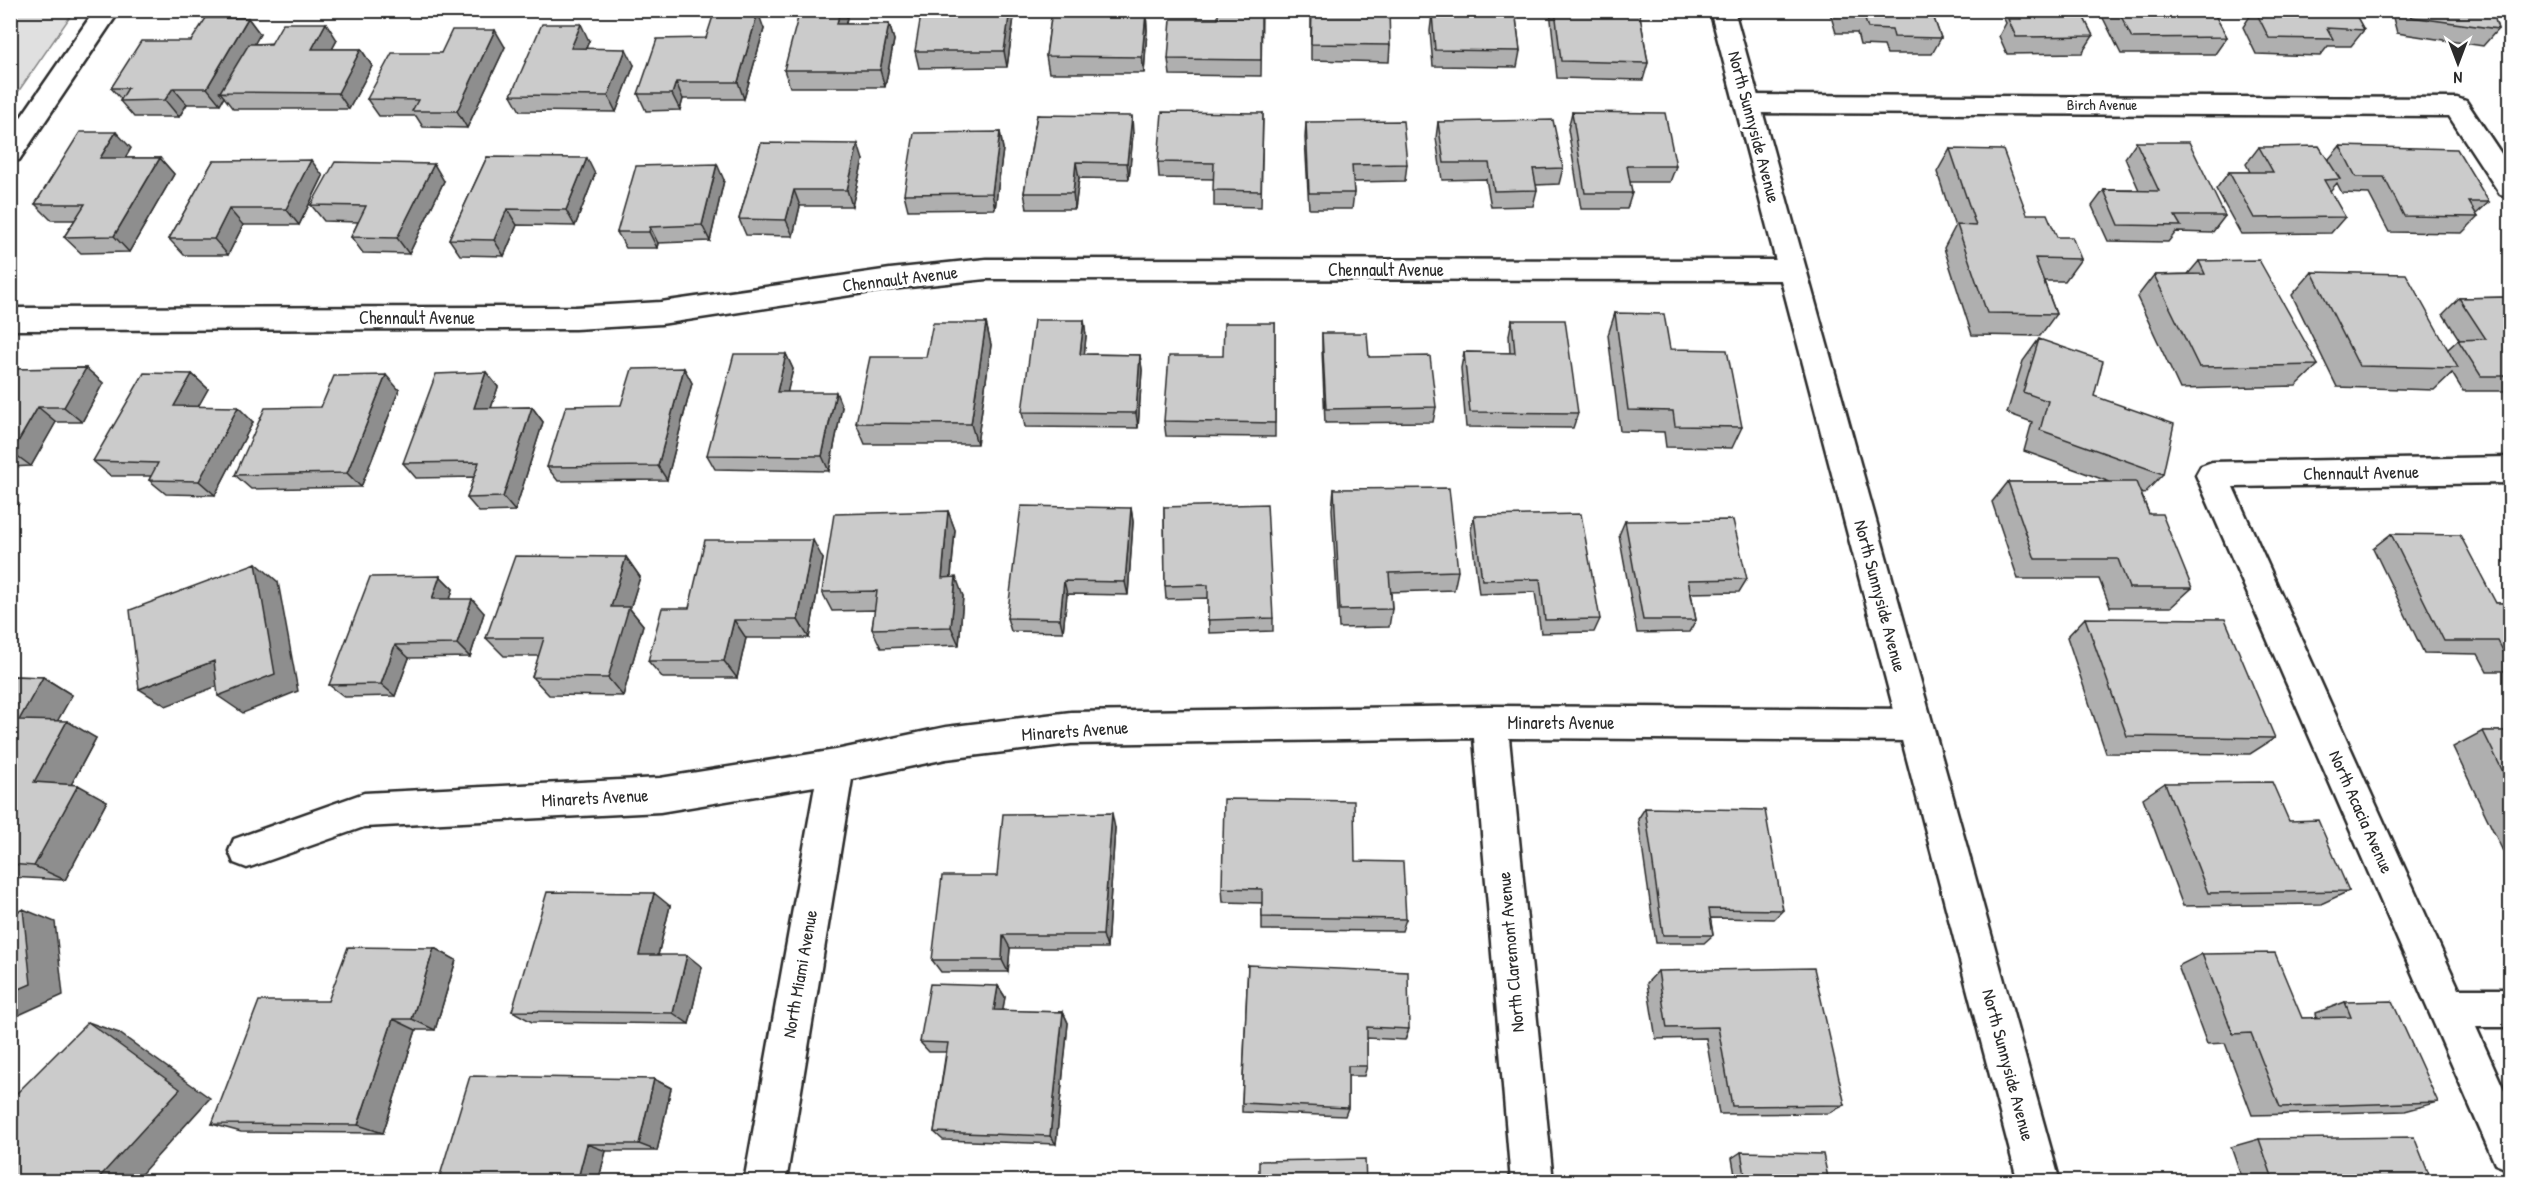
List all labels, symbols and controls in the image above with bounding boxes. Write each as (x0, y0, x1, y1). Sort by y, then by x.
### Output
north arrow (2428, 33, 2488, 93)
street label: North Sunnyside Avenue (1722, 48, 1787, 205)
text: N (2453, 67, 2462, 89)
street label: Birch Avenue (2067, 94, 2137, 115)
street label: Chennault Avenue (1328, 257, 1444, 282)
street label: Chennault Avenue (841, 259, 959, 298)
street label: Chennault Avenue (359, 305, 475, 330)
street label: Chennault Avenue (2303, 459, 2419, 486)
street label: North Sunnyside Avenue (1848, 517, 1913, 674)
street label: Minarets Avenue (1508, 710, 1614, 735)
street label: Minarets Avenue (1021, 714, 1129, 747)
street label: North Acacia Avenue (2323, 746, 2400, 877)
street label: Minarets Avenue (541, 782, 649, 813)
street label: North Claremont Avenue (1491, 871, 1530, 1033)
street label: North Miami Avenue (776, 908, 823, 1040)
street label: North Sunnyside Avenue (1976, 986, 2041, 1143)

